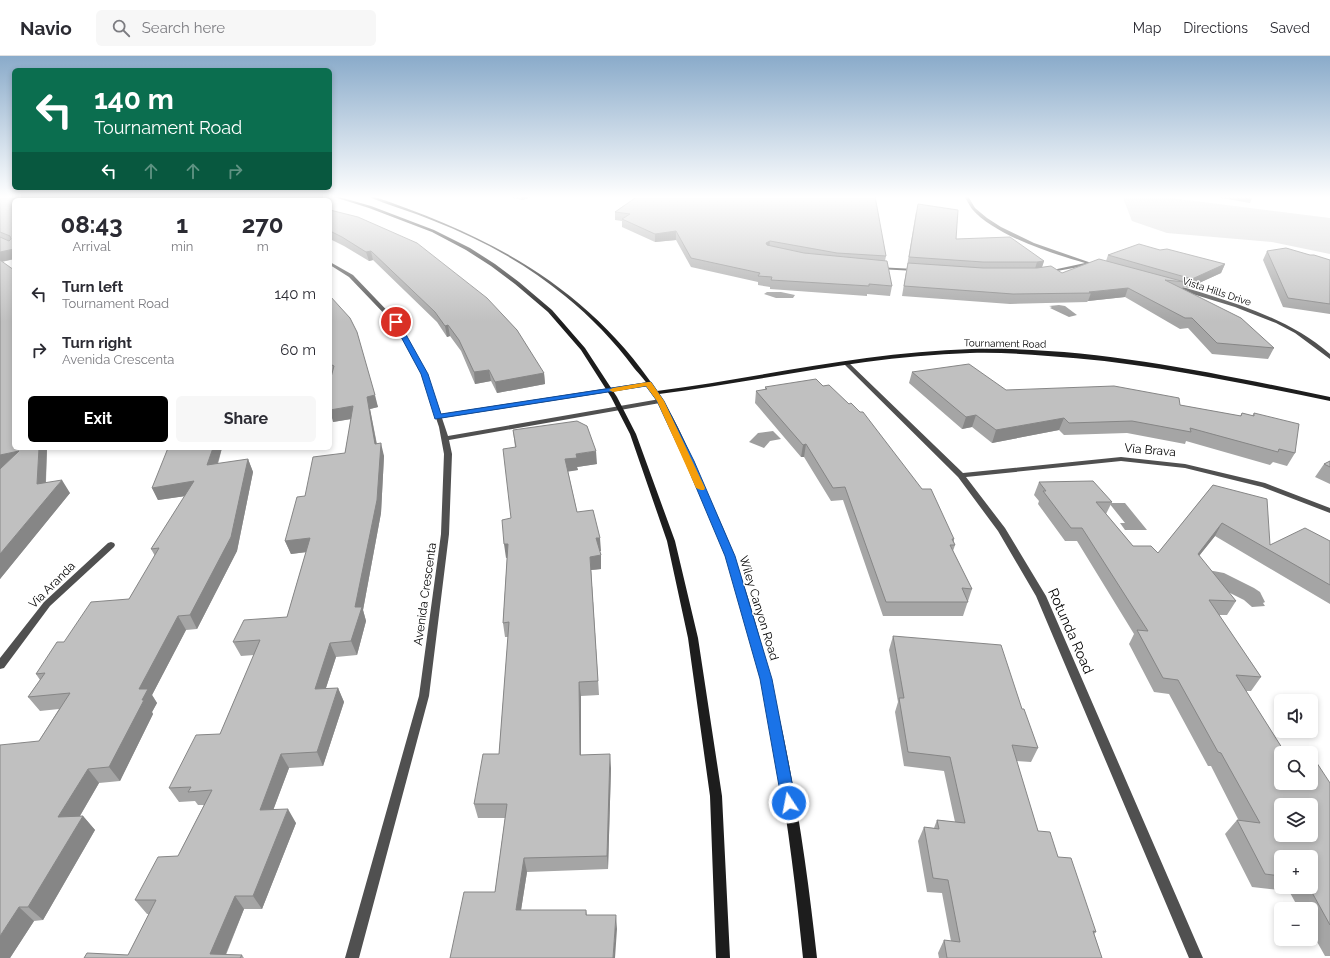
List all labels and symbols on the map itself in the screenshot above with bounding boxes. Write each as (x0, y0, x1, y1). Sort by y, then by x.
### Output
street label: Vista Hills Drive (1181, 275, 1253, 308)
pin (379, 305, 413, 339)
street label: Tournament Road (964, 337, 1046, 350)
street label: Via Brava (1124, 441, 1176, 459)
street label: Avenida Crescenta (411, 542, 439, 646)
street label: Wiley Canyon Road (736, 554, 782, 662)
street label: Via Aranda (26, 559, 78, 611)
street label: Rotunda Road (1045, 586, 1097, 676)
position arrow (768, 782, 810, 824)

